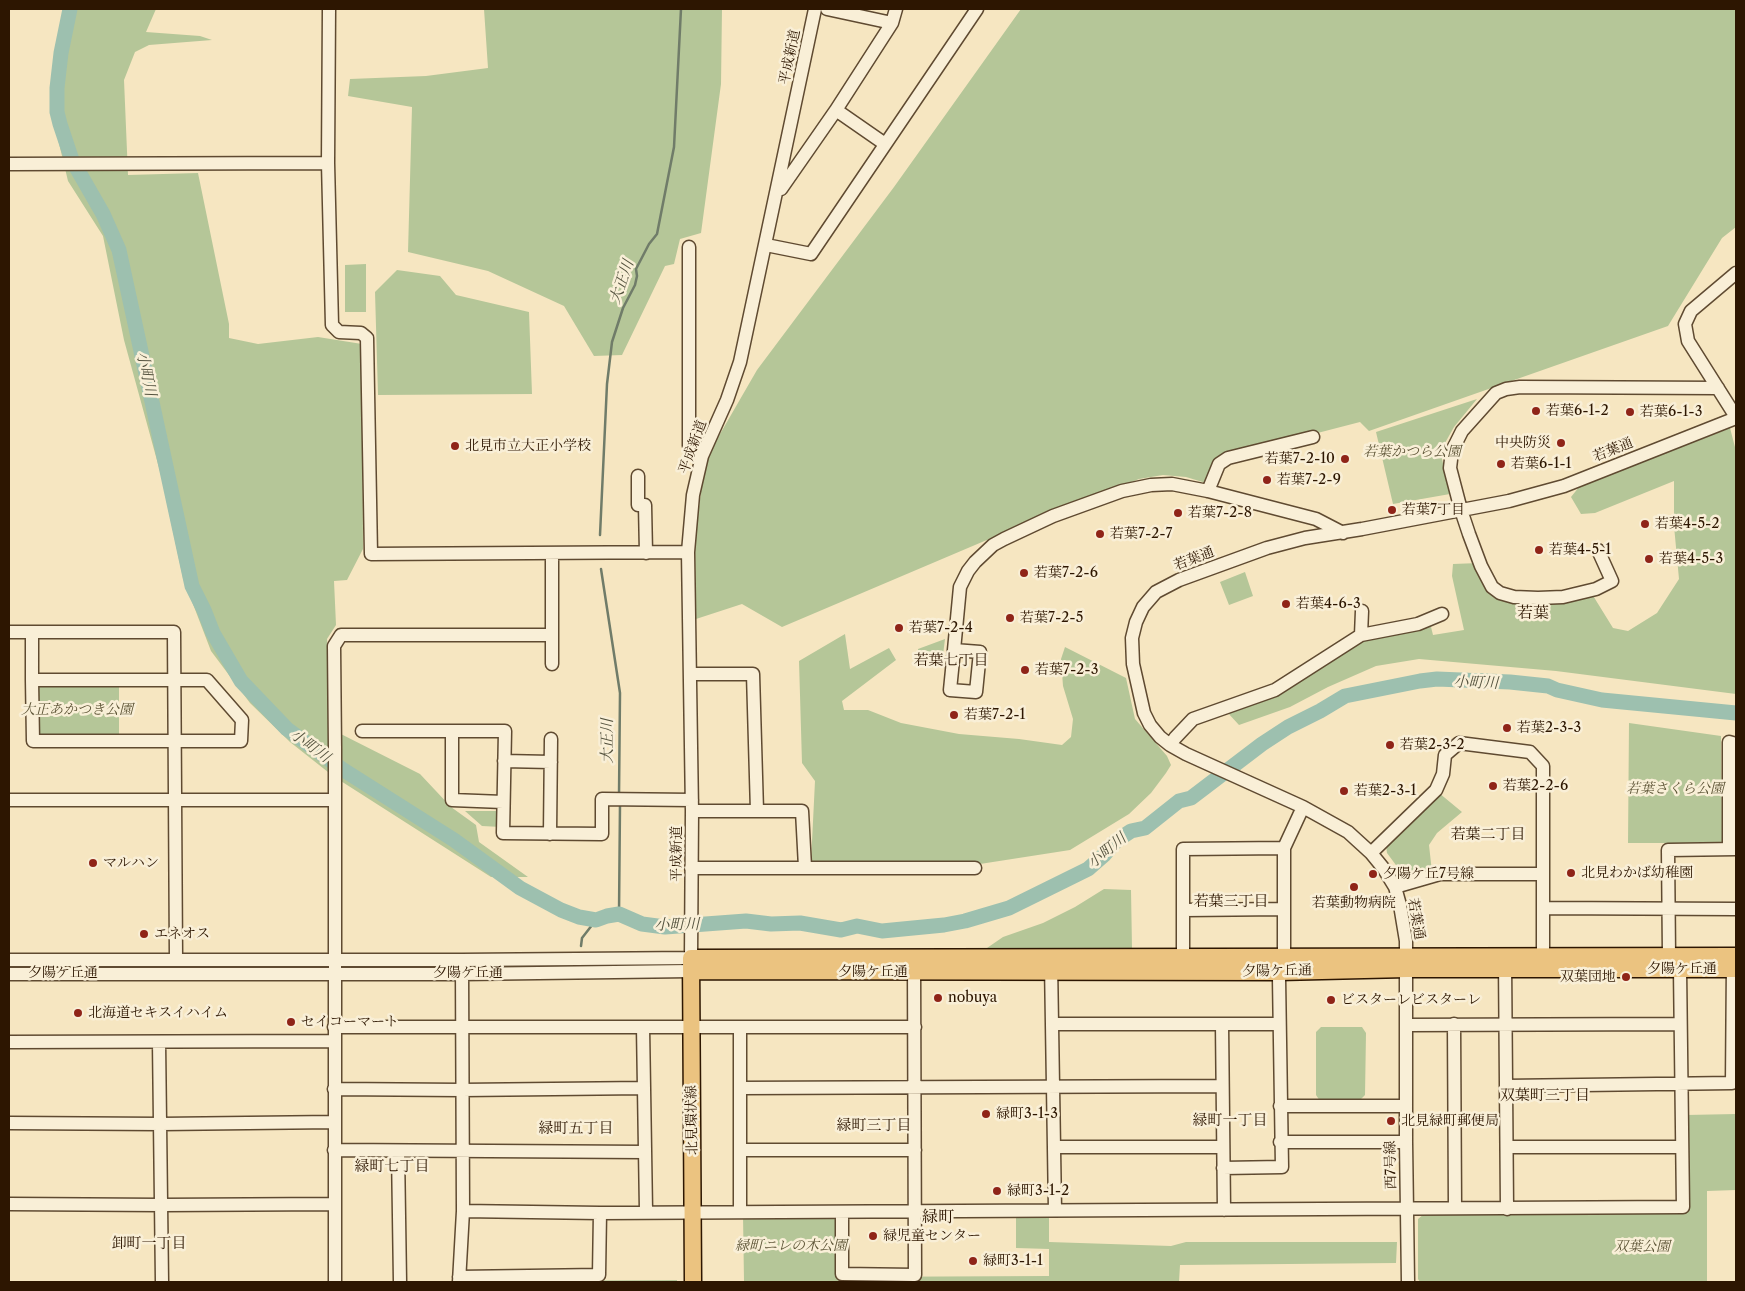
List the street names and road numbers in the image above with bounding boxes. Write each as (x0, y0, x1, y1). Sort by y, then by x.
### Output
street label: 平成新道 (776, 28, 804, 86)
street label: 平成新道 (676, 418, 710, 476)
street label: 若葉通 (1590, 434, 1636, 466)
street label: 若葉通 (1171, 544, 1217, 574)
street label: 平成新道 (669, 826, 685, 882)
street label: 若葉通 (1404, 897, 1428, 941)
street label: 夕陽ケ丘通 (1647, 961, 1717, 977)
street label: 夕陽ケ丘通 (1242, 962, 1312, 980)
street label: 夕陽ケ丘通 (838, 964, 908, 980)
street label: 夕陽ケ丘通 (28, 965, 98, 981)
street label: 夕陽ケ丘通 (433, 965, 503, 981)
street label: 北見環状線 (683, 1085, 701, 1155)
street label: 西7号線 (1382, 1140, 1400, 1190)

